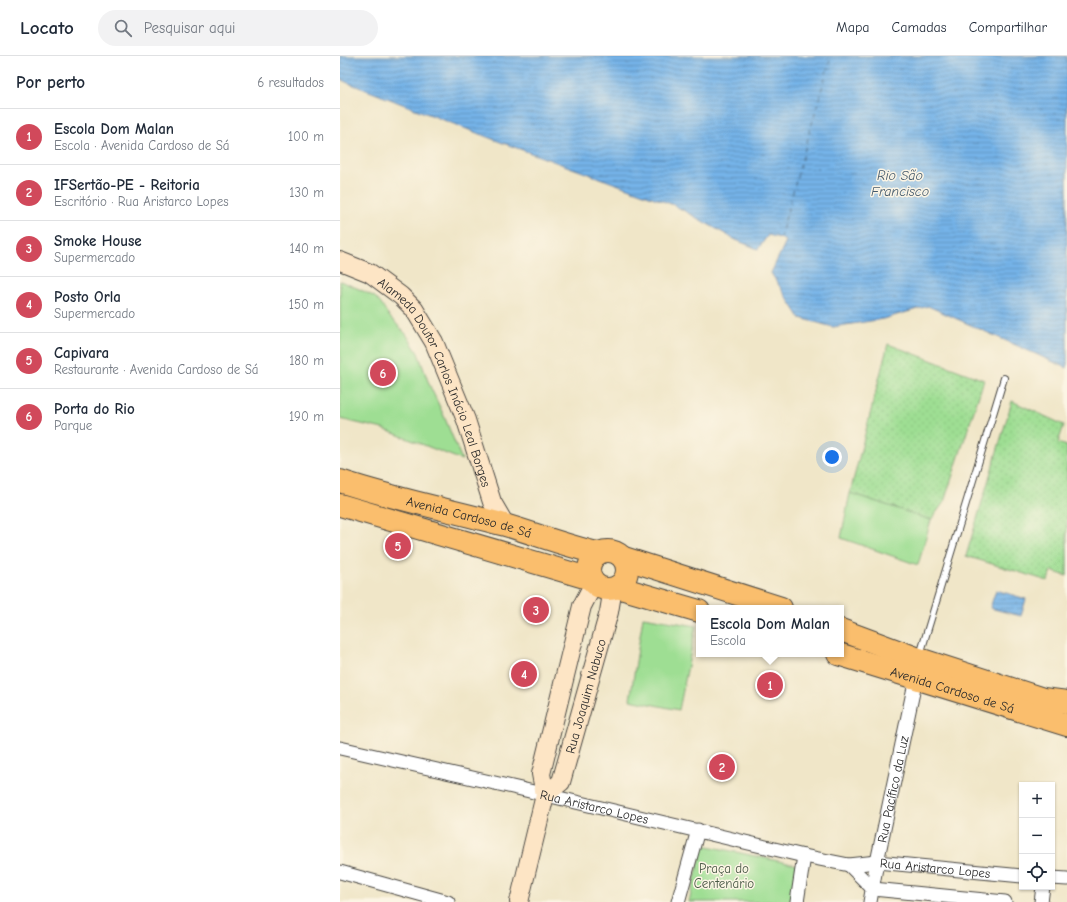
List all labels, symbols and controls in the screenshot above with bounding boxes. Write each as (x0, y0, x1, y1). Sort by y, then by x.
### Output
search box (98, 10, 378, 46)
text: Locato (20, 17, 74, 39)
icon: search (112, 17, 134, 39)
text: Pesquisar aqui (144, 19, 236, 37)
text: Mapa (836, 19, 870, 36)
text: Camadas (892, 19, 947, 36)
text: Compartilhar (969, 19, 1047, 36)
text: Por perto (16, 73, 85, 92)
text: 6 resultados (257, 75, 324, 90)
text: Escola Dom Malan (54, 120, 174, 138)
text: 1 (26, 129, 32, 144)
text: 100 m (288, 129, 324, 144)
text: Escola · Avenida Cardoso de Sá (54, 138, 230, 153)
water label: Rio São Francisco (871, 167, 929, 200)
text: IFSertão-PE - Reitoria (54, 176, 200, 194)
text: 2 (26, 185, 32, 200)
text: 130 m (289, 185, 324, 200)
text: Escritório · Rua Aristarco Lopes (54, 194, 229, 209)
text: Smoke House (54, 232, 142, 250)
text: 3 (26, 241, 32, 256)
text: 140 m (290, 241, 324, 256)
text: Supermercado (54, 250, 135, 265)
street label: Alameda Doutor Carlos Inácio Leal Borges (375, 274, 494, 489)
text: Posto Orla (54, 288, 121, 306)
text: 4 (26, 297, 32, 312)
text: 150 m (289, 297, 324, 312)
text: Supermercado (54, 306, 135, 321)
text: Capivara (54, 344, 109, 362)
text: 5 (26, 353, 32, 368)
text: 180 m (289, 353, 324, 368)
pin: 6 (370, 358, 396, 388)
text: Restaurante · Avenida Cardoso de Sá (54, 362, 259, 377)
text: Porta do Rio (54, 400, 135, 418)
text: 6 (26, 409, 32, 424)
text: 190 m (289, 409, 324, 424)
text: Parque (54, 418, 92, 433)
your location (822, 447, 842, 467)
street label: Avenida Cardoso de Sá (405, 493, 534, 540)
pin: 5 (385, 531, 411, 561)
pin: 3 (523, 595, 549, 625)
popup (696, 605, 844, 657)
text: Escola Dom Malan (710, 615, 830, 633)
text: Escola (710, 633, 746, 648)
street label: Rua Joaquim Nabuco (562, 637, 609, 755)
pin: 4 (511, 659, 537, 689)
street label: Avenida Cardoso de Sá (889, 663, 1016, 716)
pin: 1 (757, 670, 783, 700)
street label: Rua Pacífico da Luz (874, 734, 911, 844)
pin: 2 (709, 752, 735, 782)
map controls (1019, 782, 1055, 890)
button: + (1019, 782, 1055, 818)
street label: Rua Aristarco Lopes (539, 786, 650, 826)
button: − (1019, 818, 1055, 854)
button: locate (1019, 854, 1055, 890)
street label: Rua Aristarco Lopes (879, 855, 991, 880)
park label: Praça do Centenário (694, 861, 754, 891)

